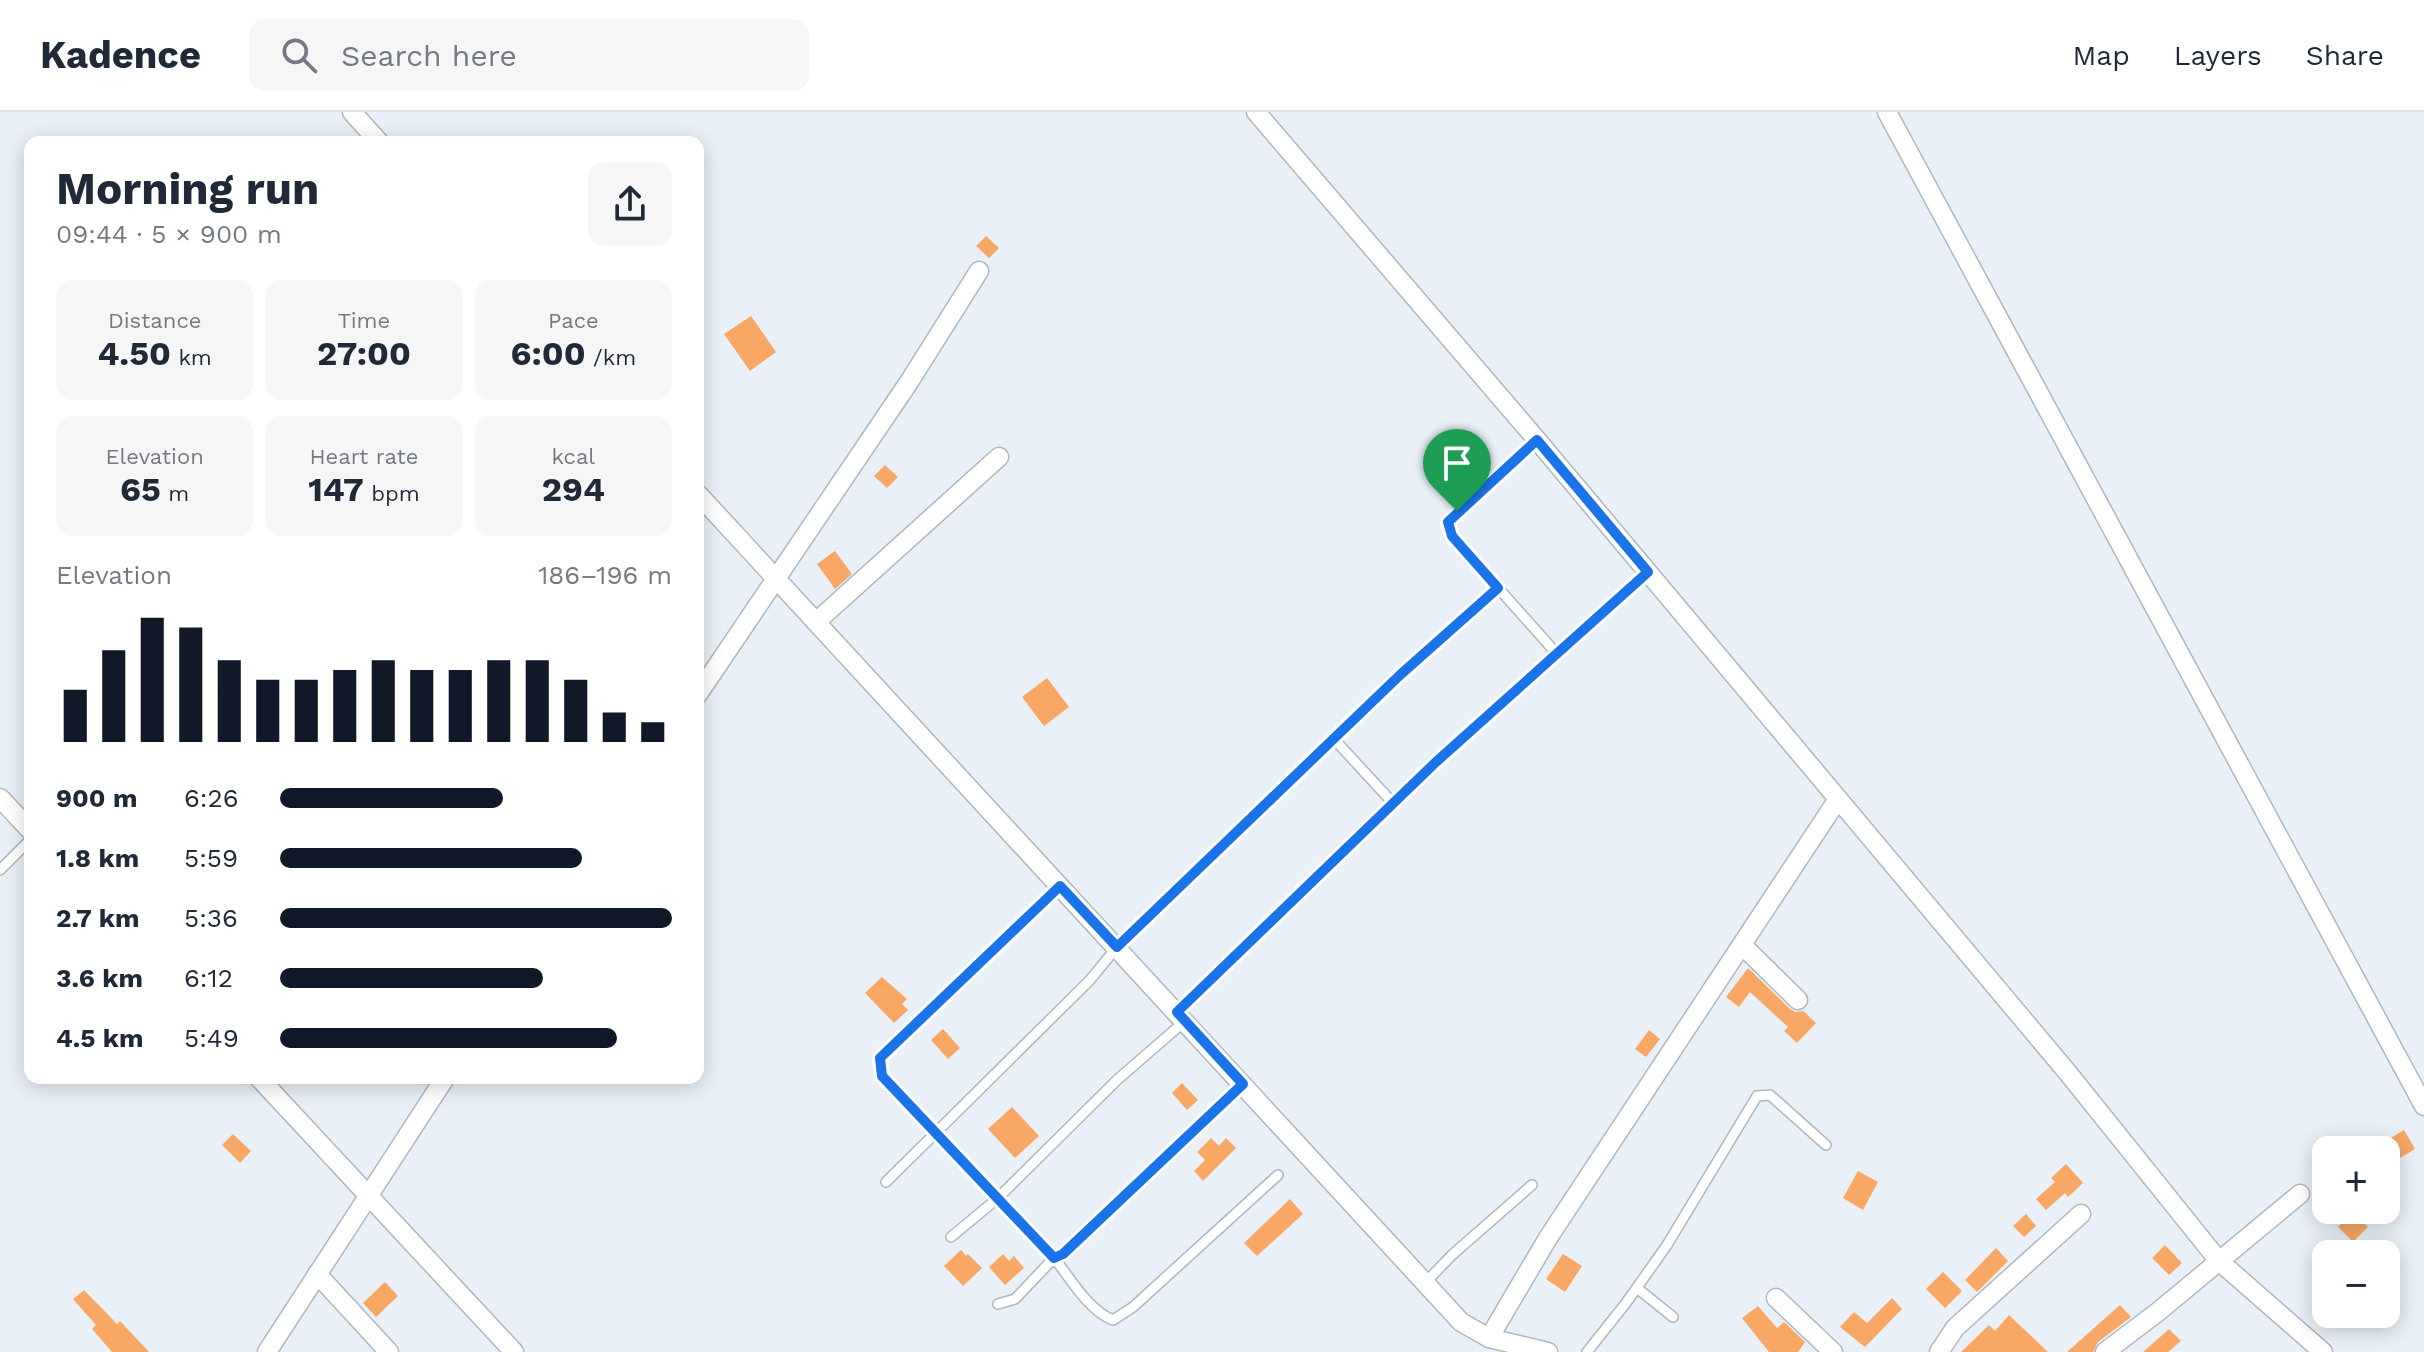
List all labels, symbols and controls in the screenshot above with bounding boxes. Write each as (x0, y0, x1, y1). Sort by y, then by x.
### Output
search box (249, 19, 809, 91)
text: Kadence (40, 33, 201, 77)
icon: search (277, 33, 321, 77)
text: Search here (341, 38, 517, 73)
text: Map (2073, 39, 2130, 72)
text: Layers (2174, 39, 2262, 72)
text: Share (2306, 39, 2384, 72)
button: share (588, 162, 672, 246)
text: Morning run (56, 163, 319, 215)
text: 09:44 · 5 × 900 m (56, 219, 282, 249)
text: Distance (108, 308, 201, 333)
text: Time (338, 308, 390, 333)
text: Pace (548, 308, 599, 333)
text: 4.50 (97, 333, 171, 373)
text: 27:00 (317, 333, 411, 373)
text: 6:00 (511, 333, 586, 373)
text: km (171, 345, 212, 370)
text: /km (586, 345, 636, 370)
pin (1423, 429, 1491, 511)
icon: arrive (1435, 441, 1479, 485)
text: Elevation (106, 444, 204, 469)
text: Heart rate (310, 444, 418, 469)
text: kcal (552, 444, 595, 469)
text: 65 (120, 469, 161, 509)
text: 147 (308, 469, 364, 509)
text: 294 (542, 469, 605, 509)
text: m (161, 481, 189, 506)
text: bpm (364, 481, 420, 506)
text: Elevation (56, 560, 172, 590)
text: 186–196 m (538, 560, 672, 590)
text: 900 m (56, 783, 137, 813)
text: 6:26 (184, 783, 238, 813)
text: 1.8 km (56, 843, 139, 873)
text: 5:59 (184, 843, 238, 873)
text: 2.7 km (56, 903, 139, 933)
text: 5:36 (184, 903, 238, 933)
text: 3.6 km (56, 963, 143, 993)
text: 6:12 (184, 963, 233, 993)
text: 4.5 km (56, 1023, 143, 1053)
text: 5:49 (184, 1023, 239, 1053)
map controls (2312, 1136, 2400, 1328)
button: + (2312, 1136, 2400, 1224)
button: − (2312, 1240, 2400, 1328)

